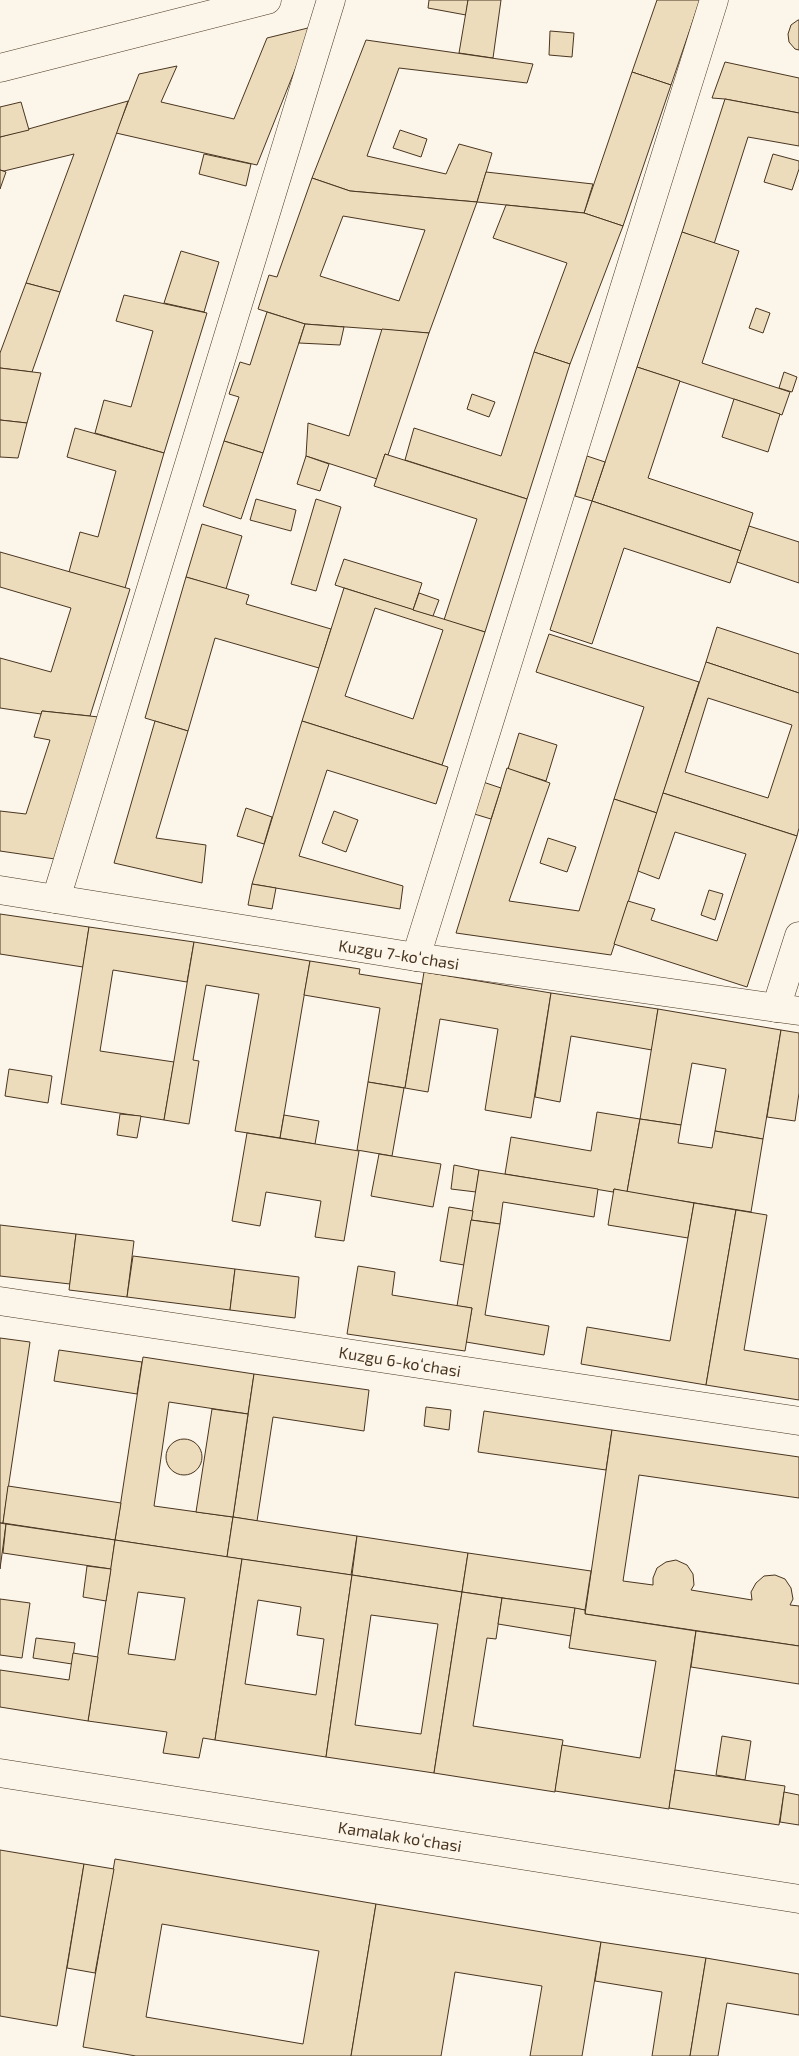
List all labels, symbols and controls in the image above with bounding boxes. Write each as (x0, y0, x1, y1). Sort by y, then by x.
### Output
street label: Kuzgu 7-koʻchasi (337, 935, 461, 973)
street label: Kuzgu 6-koʻchasi (338, 1342, 462, 1380)
street label: Kamalak koʻchasi (337, 1817, 463, 1855)

